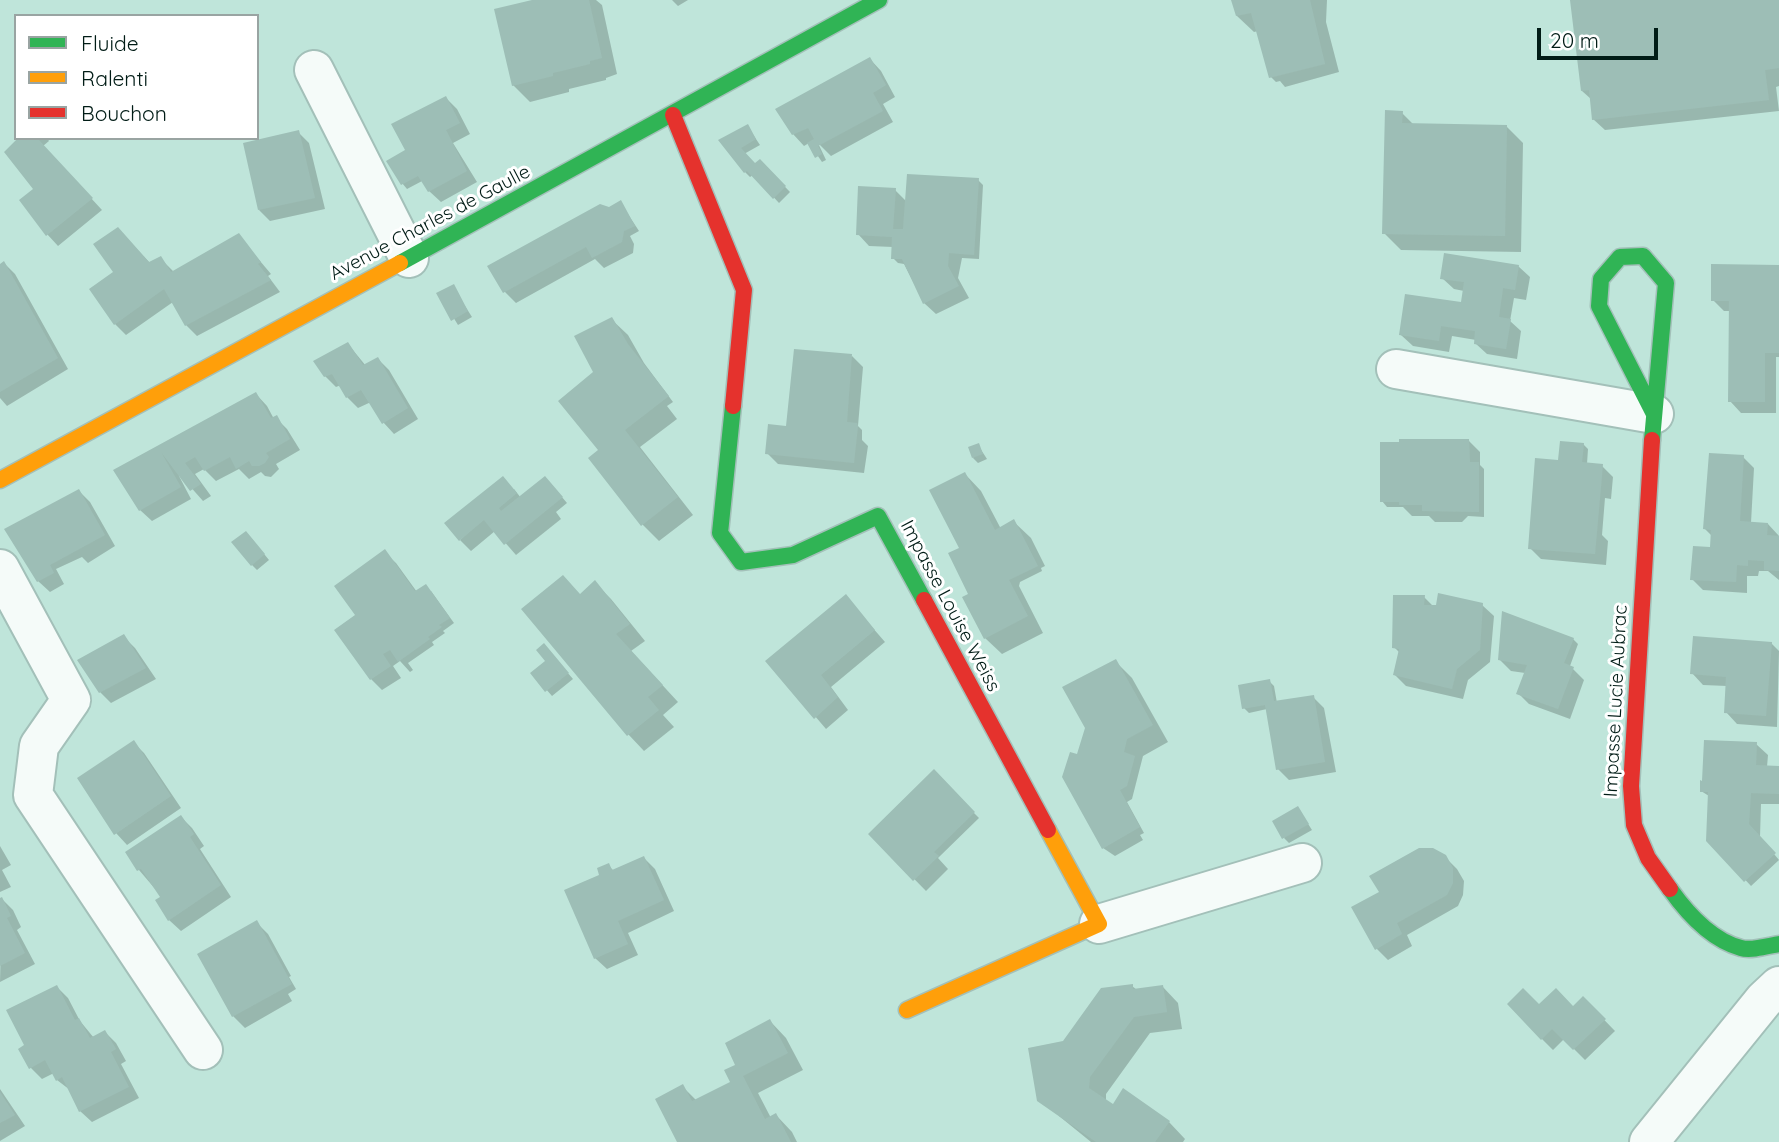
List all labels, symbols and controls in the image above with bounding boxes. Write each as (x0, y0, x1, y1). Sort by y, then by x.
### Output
legend (14, 14, 259, 140)
scale bar (1541, 14, 1662, 58)
text: 20 m (1550, 27, 1599, 53)
text: Fluide (81, 30, 139, 56)
text: Ralenti (81, 65, 148, 91)
text: Bouchon (81, 100, 167, 126)
street label: Avenue Charles de Gaulle (326, 160, 534, 286)
street label: Impasse Louise Weiss (895, 516, 1005, 696)
street label: Impasse Lucie Aubrac (1600, 604, 1632, 798)

